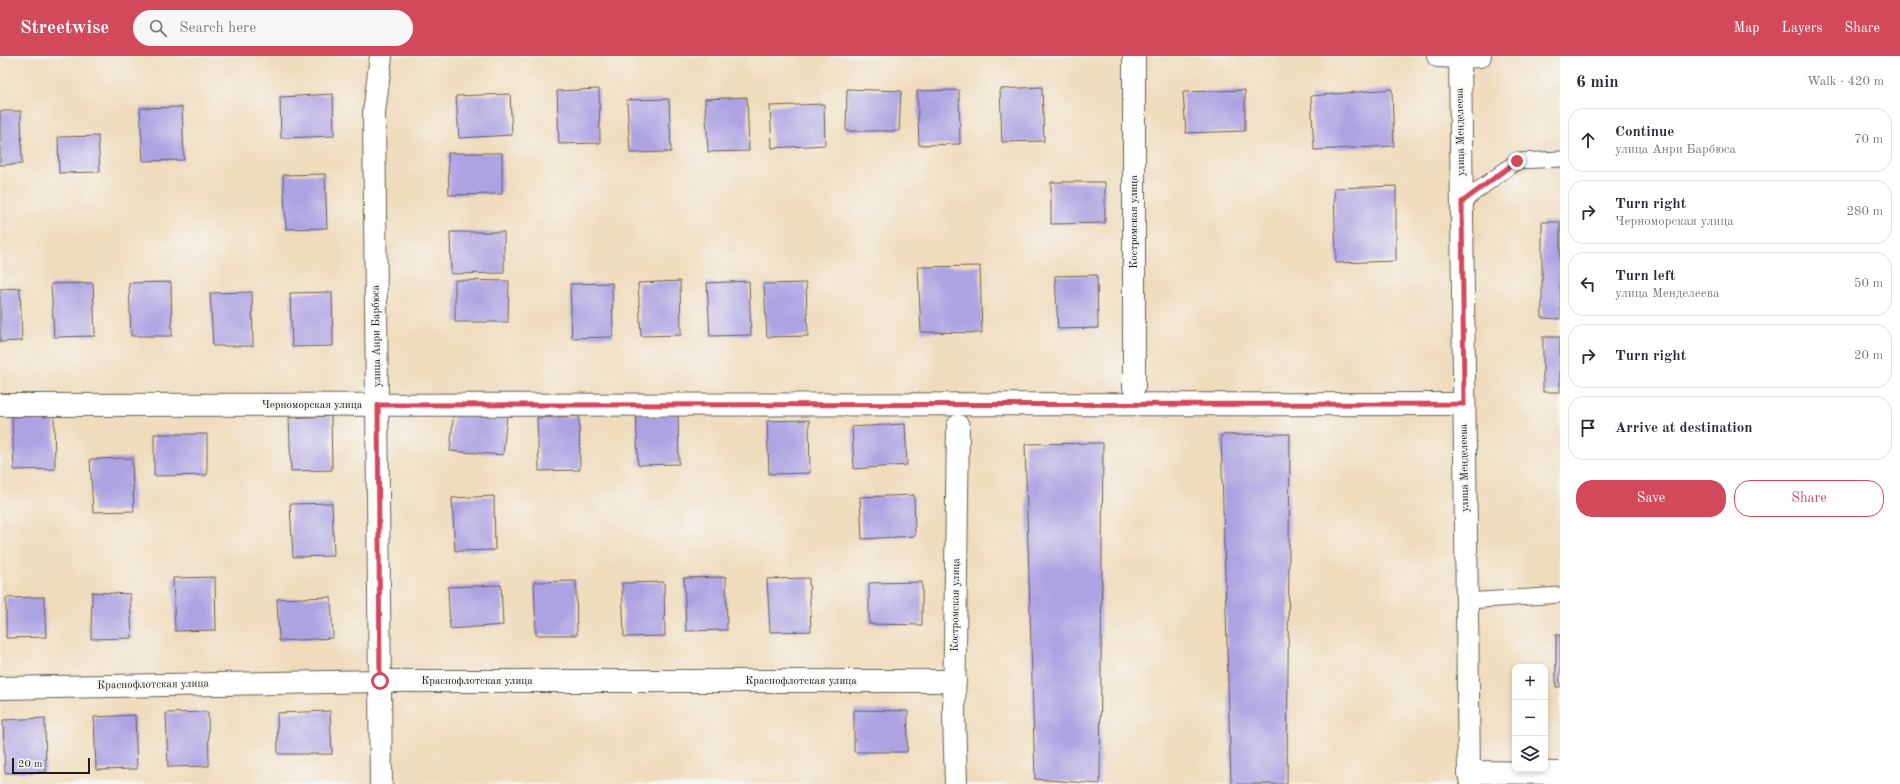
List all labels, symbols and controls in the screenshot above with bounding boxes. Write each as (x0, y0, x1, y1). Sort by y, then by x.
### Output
search box (133, 10, 413, 46)
icon: search (147, 17, 169, 39)
text: Streetwise (20, 19, 109, 38)
text: Search here (179, 21, 256, 36)
text: Map (1734, 21, 1760, 35)
text: Layers (1782, 21, 1823, 35)
text: Share (1845, 21, 1880, 35)
text: 6 min (1576, 74, 1619, 91)
text: Walk · 420 m (1807, 75, 1884, 88)
street label: улица Менделеева (1455, 87, 1467, 176)
text: Continue (1615, 125, 1674, 140)
icon: ahead (1577, 129, 1599, 151)
text: 70 m (1854, 133, 1883, 146)
text: улица Анри Барбюса (1615, 143, 1736, 156)
route end (1508, 152, 1526, 170)
street label: Костромская улица (1129, 175, 1140, 269)
text: Turn right (1615, 197, 1686, 212)
icon: right (1577, 201, 1599, 223)
text: 280 m (1846, 205, 1883, 218)
text: Черноморская улица (1615, 215, 1734, 228)
text: Turn left (1615, 269, 1675, 284)
icon: left (1577, 273, 1599, 295)
text: 50 m (1854, 277, 1883, 290)
street label: улица Анри Барбюса (371, 284, 383, 387)
text: улица Менделеева (1615, 287, 1719, 300)
icon: right (1577, 345, 1599, 367)
text: Turn right (1615, 349, 1686, 364)
text: 20 m (1854, 349, 1883, 362)
street label: Черноморская улица (262, 400, 363, 411)
icon: arrive (1577, 417, 1599, 439)
text: Arrive at destination (1615, 421, 1753, 436)
street label: улица Менделеева (1459, 423, 1471, 512)
button: Save (1576, 480, 1726, 517)
button: Share (1734, 480, 1884, 517)
street label: Костромская улица (950, 558, 962, 652)
map controls (1512, 664, 1548, 772)
button: + (1512, 664, 1548, 700)
route start (371, 672, 389, 690)
street label: Краснофлотская улица (421, 676, 533, 687)
street label: Краснофлотская улица (745, 676, 857, 687)
street label: Краснофлотская улица (97, 679, 209, 691)
button: − (1512, 700, 1548, 736)
button: layers (1512, 736, 1548, 772)
scale bar (12, 756, 90, 775)
text: 20 m (18, 759, 43, 770)

